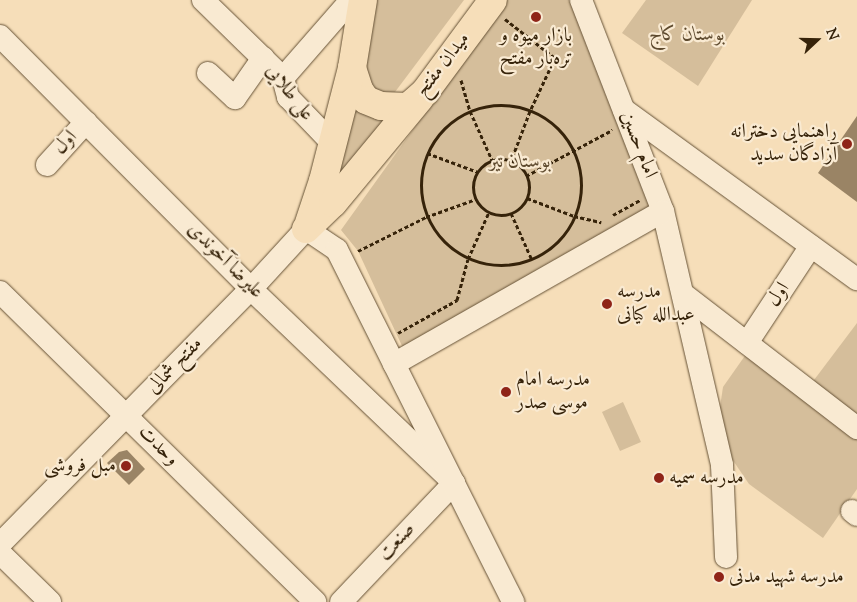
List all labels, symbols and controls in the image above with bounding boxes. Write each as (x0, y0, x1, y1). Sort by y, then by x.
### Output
marker: بازار میوه و تره‌بار مفتح (530, 11, 542, 23)
north arrow (792, 15, 842, 65)
park label: بوستان کاج (649, 23, 725, 47)
place label: بازار میوه و تره‌بار مفتح (499, 25, 573, 72)
text: N (820, 26, 842, 43)
street label: میدان مفتح (410, 28, 476, 102)
street label: علی طلایی (259, 60, 319, 126)
street label: امام حسین (614, 108, 662, 182)
place label: راهنمایی دخترانه آزادگان سدید (730, 120, 837, 167)
street label: اول (49, 126, 83, 160)
marker: راهنمایی دخترانه آزادگان سدید (841, 138, 853, 150)
park label: بوستان تیر (489, 150, 551, 174)
street label: علیرضا آخوندی (182, 218, 268, 304)
street label: اول (762, 278, 796, 312)
place label: مدرسه عبدالله کیانی (617, 280, 695, 327)
marker: مدرسه عبدالله کیانی (601, 298, 613, 310)
street label: مفتح شمالی (142, 332, 208, 400)
place label: مدرسه امام موسی صدر (516, 369, 590, 416)
marker: مدرسه امام موسی صدر (500, 386, 512, 398)
street label: وحدت (133, 421, 183, 471)
place label: مبل فروشی (44, 454, 116, 478)
marker: مبل فروشی (120, 460, 132, 472)
place label: مدرسه سمیه (669, 466, 744, 490)
marker: مدرسه سمیه (653, 472, 665, 484)
street label: صنعت (373, 518, 421, 566)
place label: مدرسه شهید مدنی (729, 565, 844, 589)
marker: مدرسه شهید مدنی (713, 571, 725, 583)

